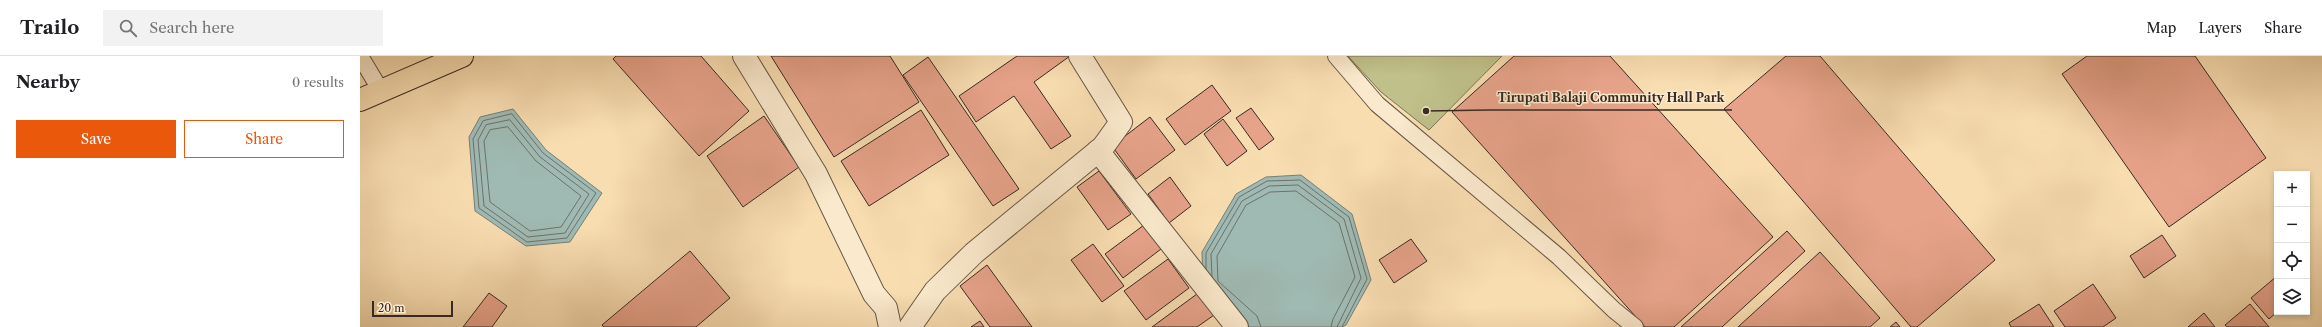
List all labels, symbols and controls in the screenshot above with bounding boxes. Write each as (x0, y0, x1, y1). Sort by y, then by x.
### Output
search box (103, 10, 383, 46)
text: Trailo (20, 16, 79, 39)
icon: search (117, 17, 139, 39)
text: Search here (149, 18, 234, 37)
text: Map (2146, 19, 2176, 37)
text: Layers (2198, 19, 2242, 37)
text: Share (2264, 19, 2302, 37)
text: Nearby (16, 72, 80, 92)
text: 0 results (292, 74, 344, 90)
callout: Tirupati Balaji Community Hall Park (1489, 86, 1732, 110)
text: Tirupati Balaji Community Hall Park (1498, 90, 1726, 105)
button: Save (16, 120, 176, 158)
button: Share (184, 120, 344, 158)
map controls (2274, 171, 2310, 315)
button: + (2274, 171, 2310, 207)
button: − (2274, 207, 2310, 243)
button: locate (2274, 243, 2310, 279)
button: layers (2274, 279, 2310, 315)
scale bar (372, 299, 453, 318)
text: 20 m (378, 301, 404, 315)

